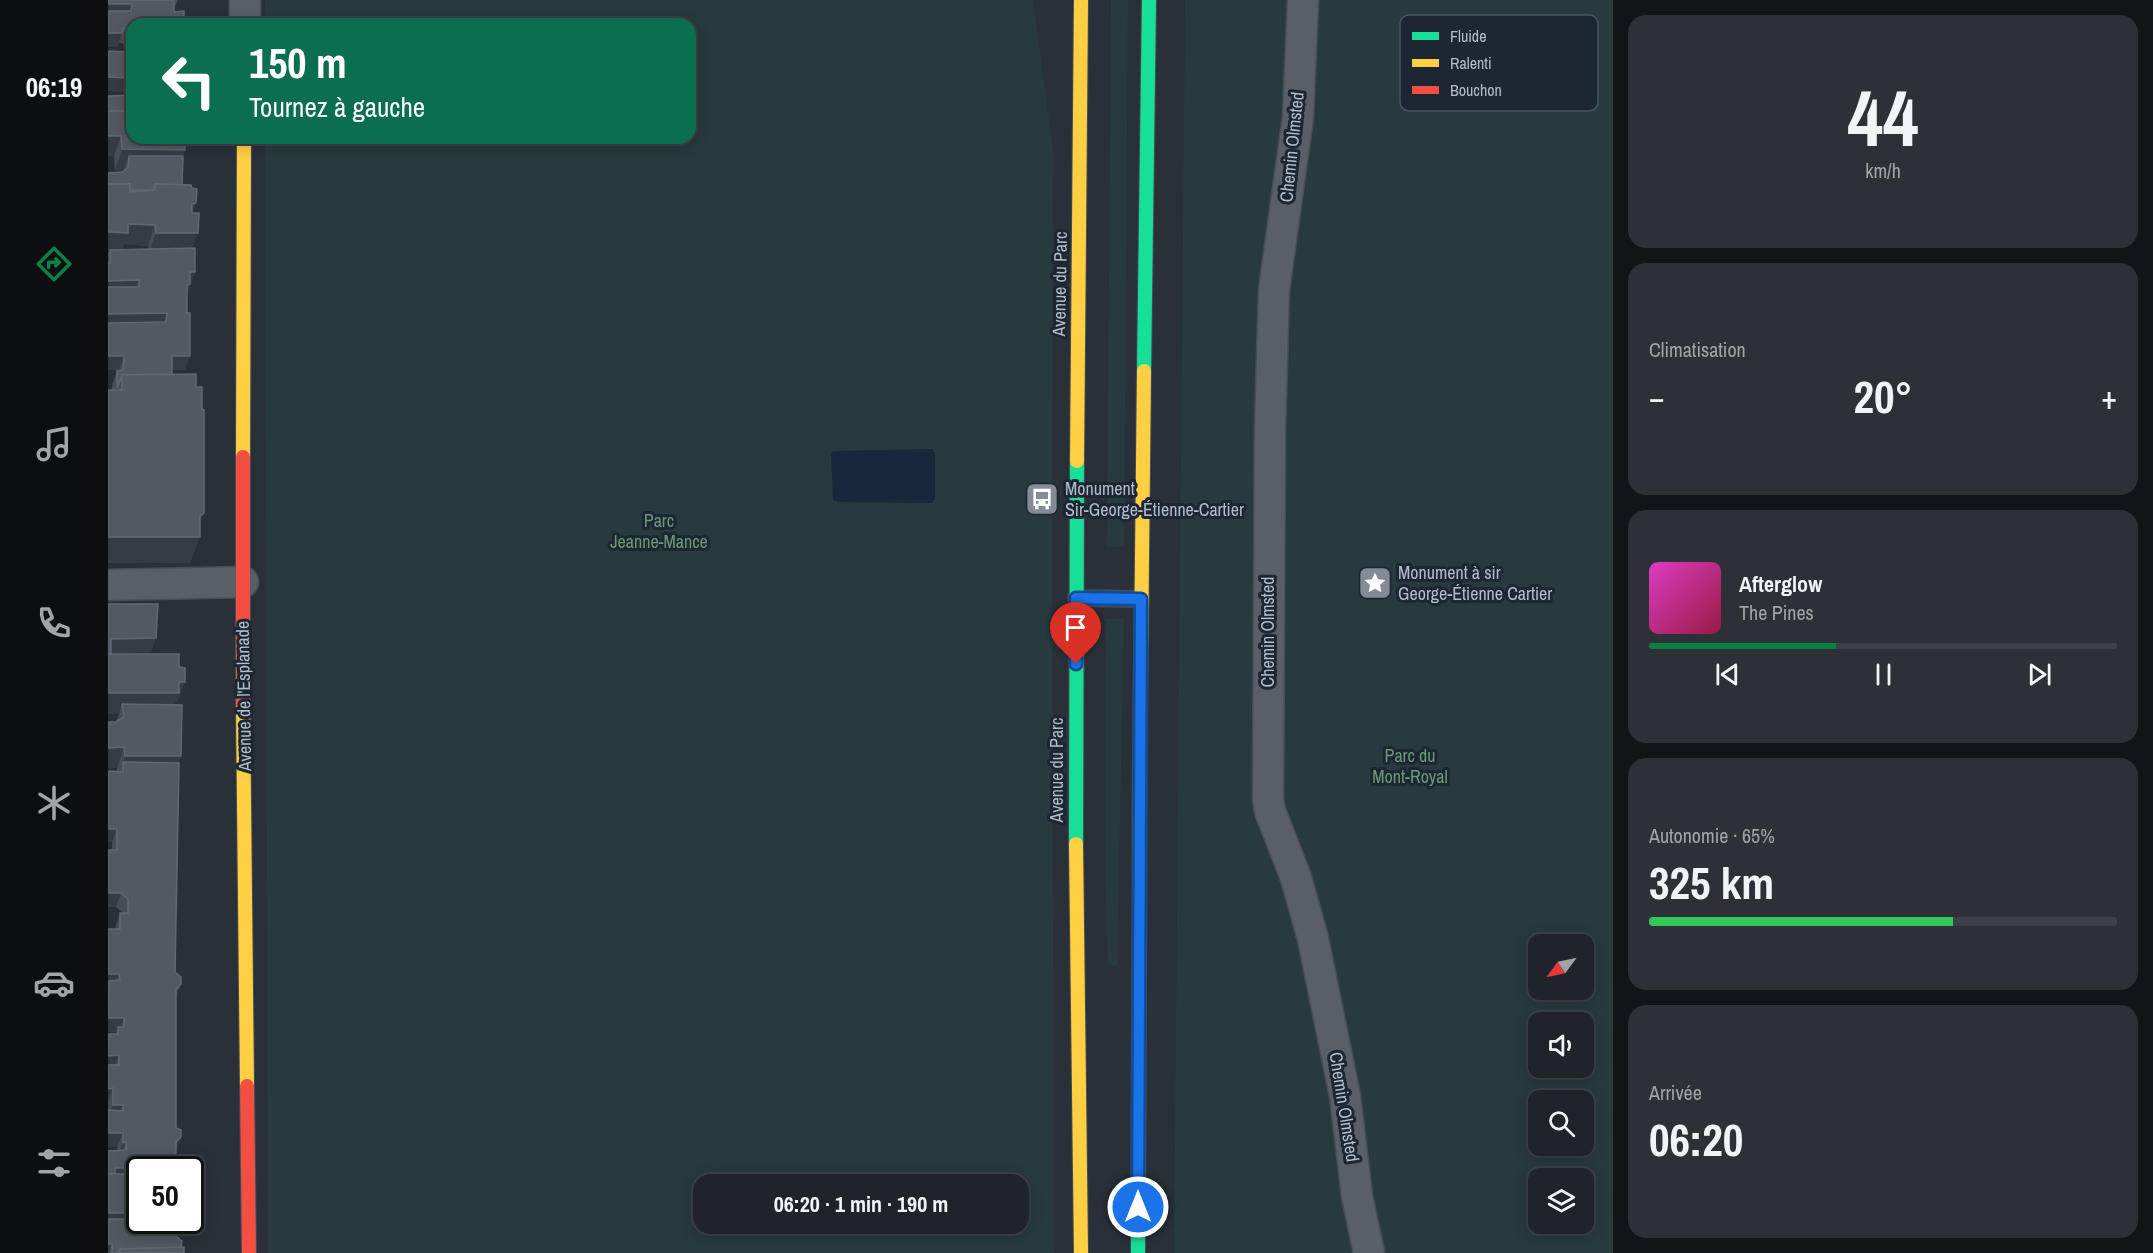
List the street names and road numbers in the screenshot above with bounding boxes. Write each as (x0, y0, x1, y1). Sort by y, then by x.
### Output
street label: Chemin Olmsted (1273, 91, 1310, 203)
street label: Avenue du Parc (1046, 231, 1073, 338)
street label: Chemin Olmsted (1255, 577, 1280, 687)
street label: Avenue de l'Esplanade (230, 621, 257, 772)
street label: Avenue du Parc (1044, 718, 1069, 823)
street label: Chemin Olmsted (1323, 1050, 1366, 1164)

